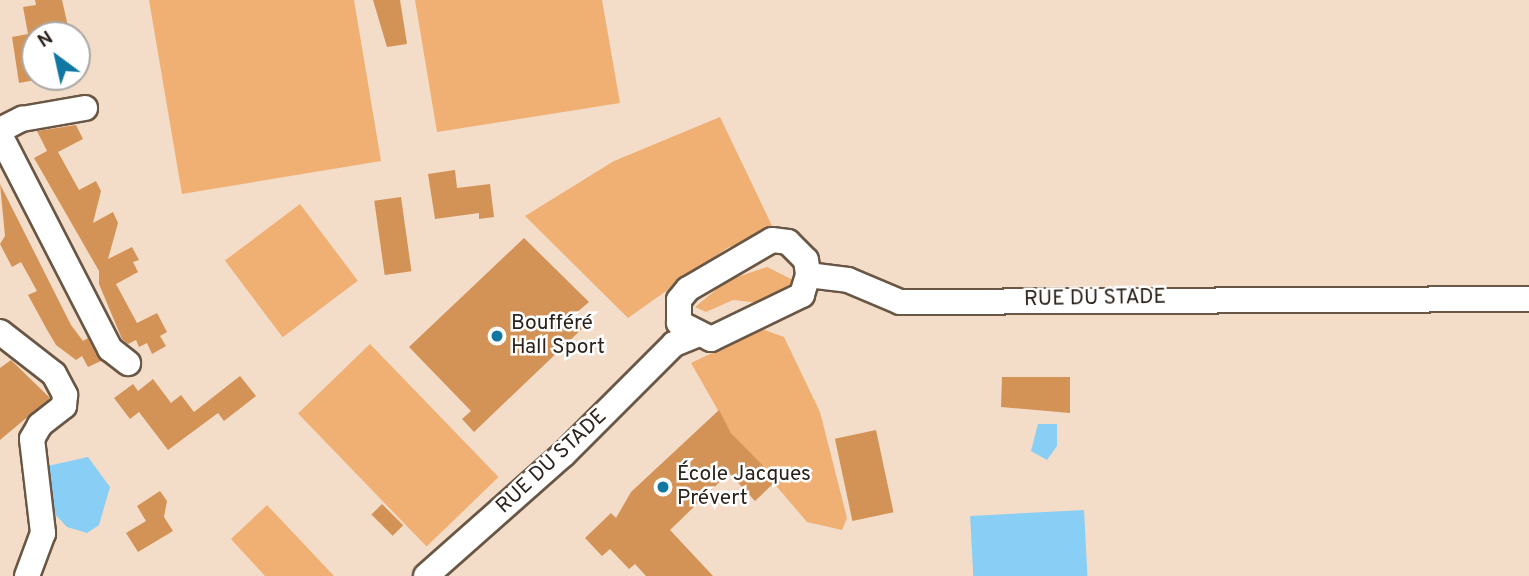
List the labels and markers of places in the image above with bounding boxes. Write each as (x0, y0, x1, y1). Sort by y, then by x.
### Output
place label: Boufféré Hall Sport (511, 311, 605, 361)
marker: Boufféré Hall Sport (489, 328, 505, 344)
place label: École Jacques Prévert (677, 462, 811, 512)
marker: École Jacques Prévert (655, 479, 671, 495)

